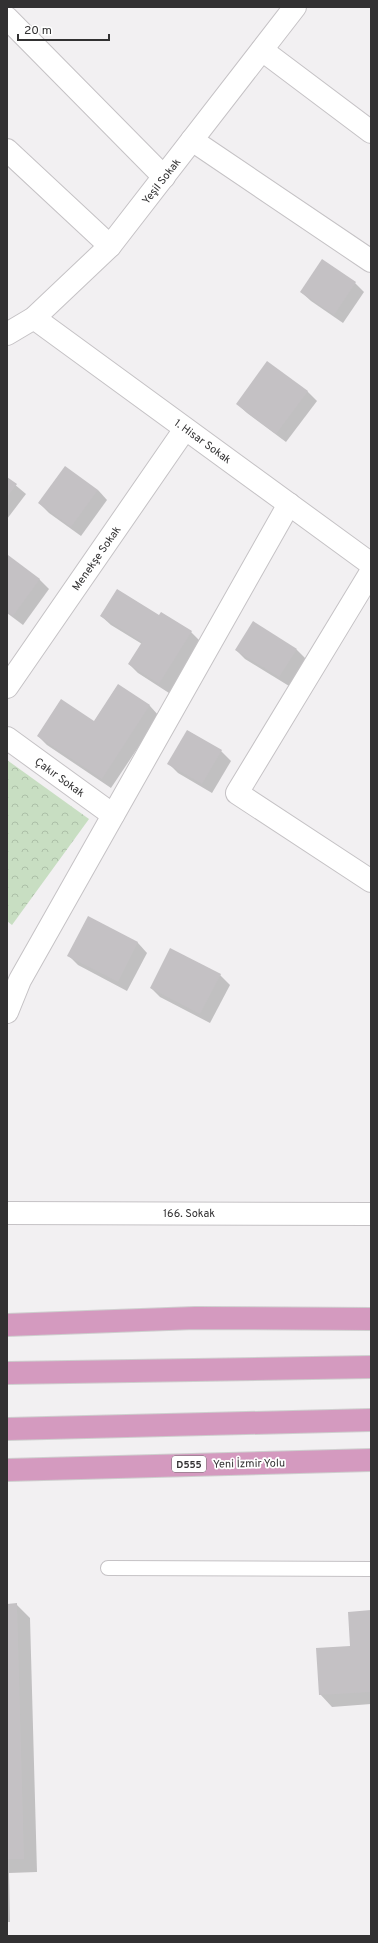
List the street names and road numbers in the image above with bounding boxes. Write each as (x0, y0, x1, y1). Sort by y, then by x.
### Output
street label: Yeşil Sokak (139, 156, 184, 208)
street label: 1. Hisar Sokak (171, 416, 234, 467)
street label: Menekşe Sokak (69, 523, 124, 594)
street label: Çakır Sokak (32, 755, 87, 801)
street label: 166. Sokak (163, 1207, 215, 1221)
street label: Yeni İzmir Yolu (213, 1455, 285, 1472)
road number: D555 (172, 1456, 206, 1472)

